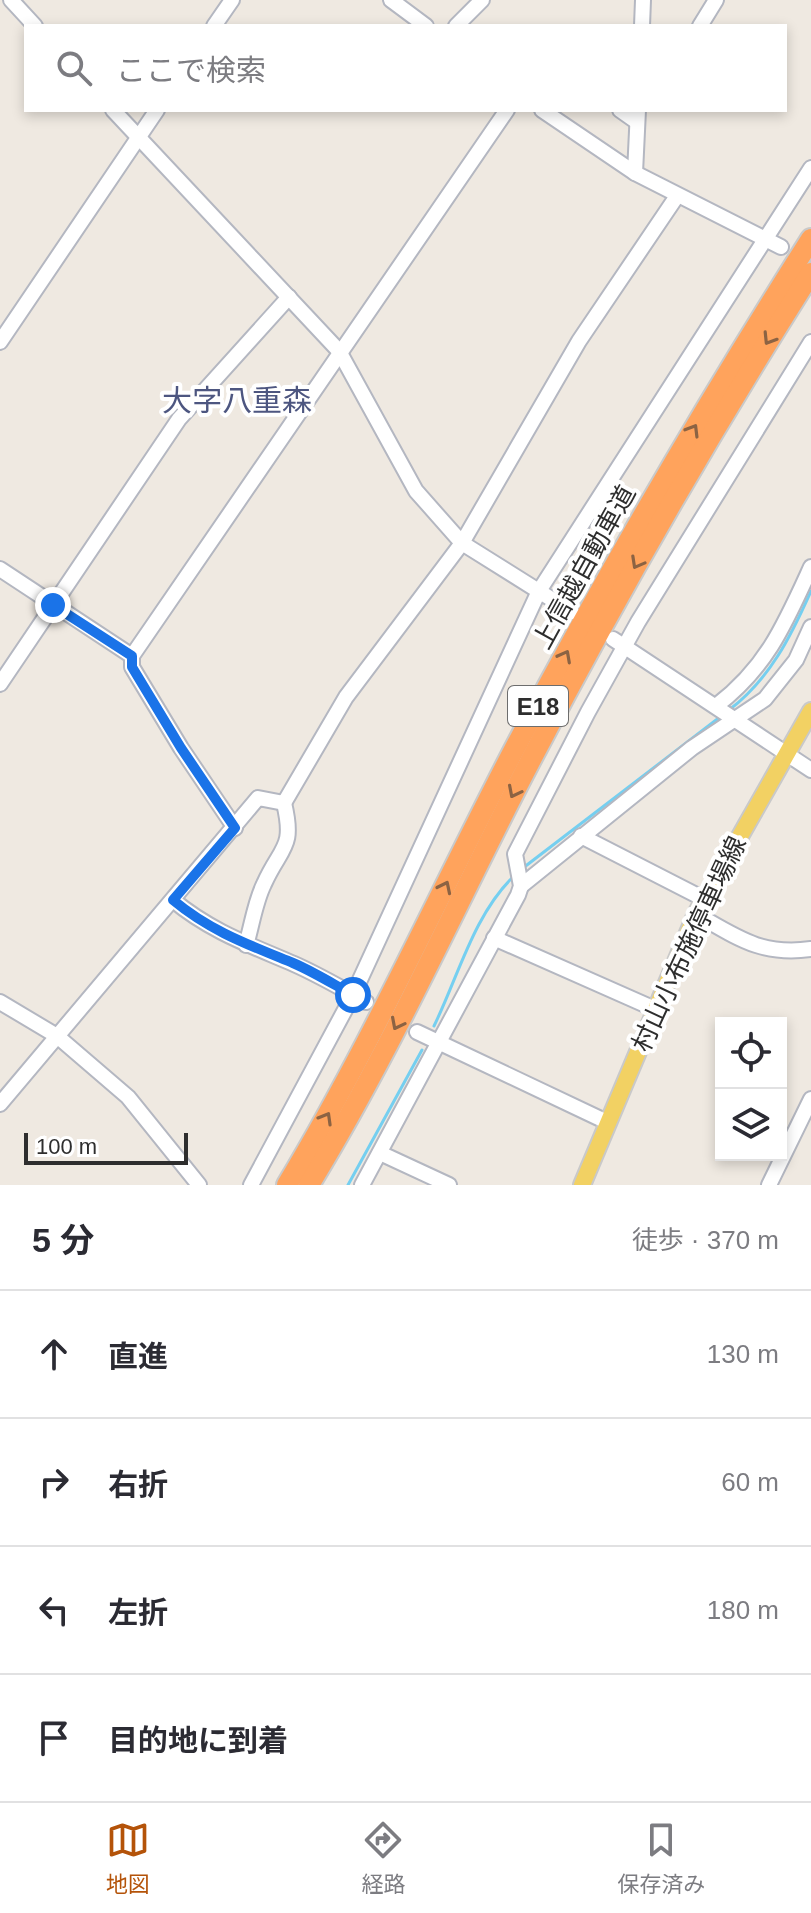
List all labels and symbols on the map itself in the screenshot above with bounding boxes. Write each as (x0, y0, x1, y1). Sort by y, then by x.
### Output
one-way arrow (764, 330, 779, 345)
district label: 大字八重森 (162, 384, 312, 417)
one-way arrow (683, 424, 698, 438)
street label: 上信越自動車道 (527, 480, 641, 654)
one-way arrow (631, 554, 647, 569)
route end (35, 587, 71, 623)
one-way arrow (555, 649, 570, 664)
road number: E18 (508, 686, 568, 726)
one-way arrow (508, 784, 524, 799)
street label: 村山小布施停車場線 (626, 832, 752, 1056)
one-way arrow (435, 880, 451, 895)
route start (335, 977, 371, 1013)
one-way arrow (391, 1016, 407, 1031)
one-way arrow (316, 1112, 332, 1127)
scale bar (24, 1129, 188, 1165)

